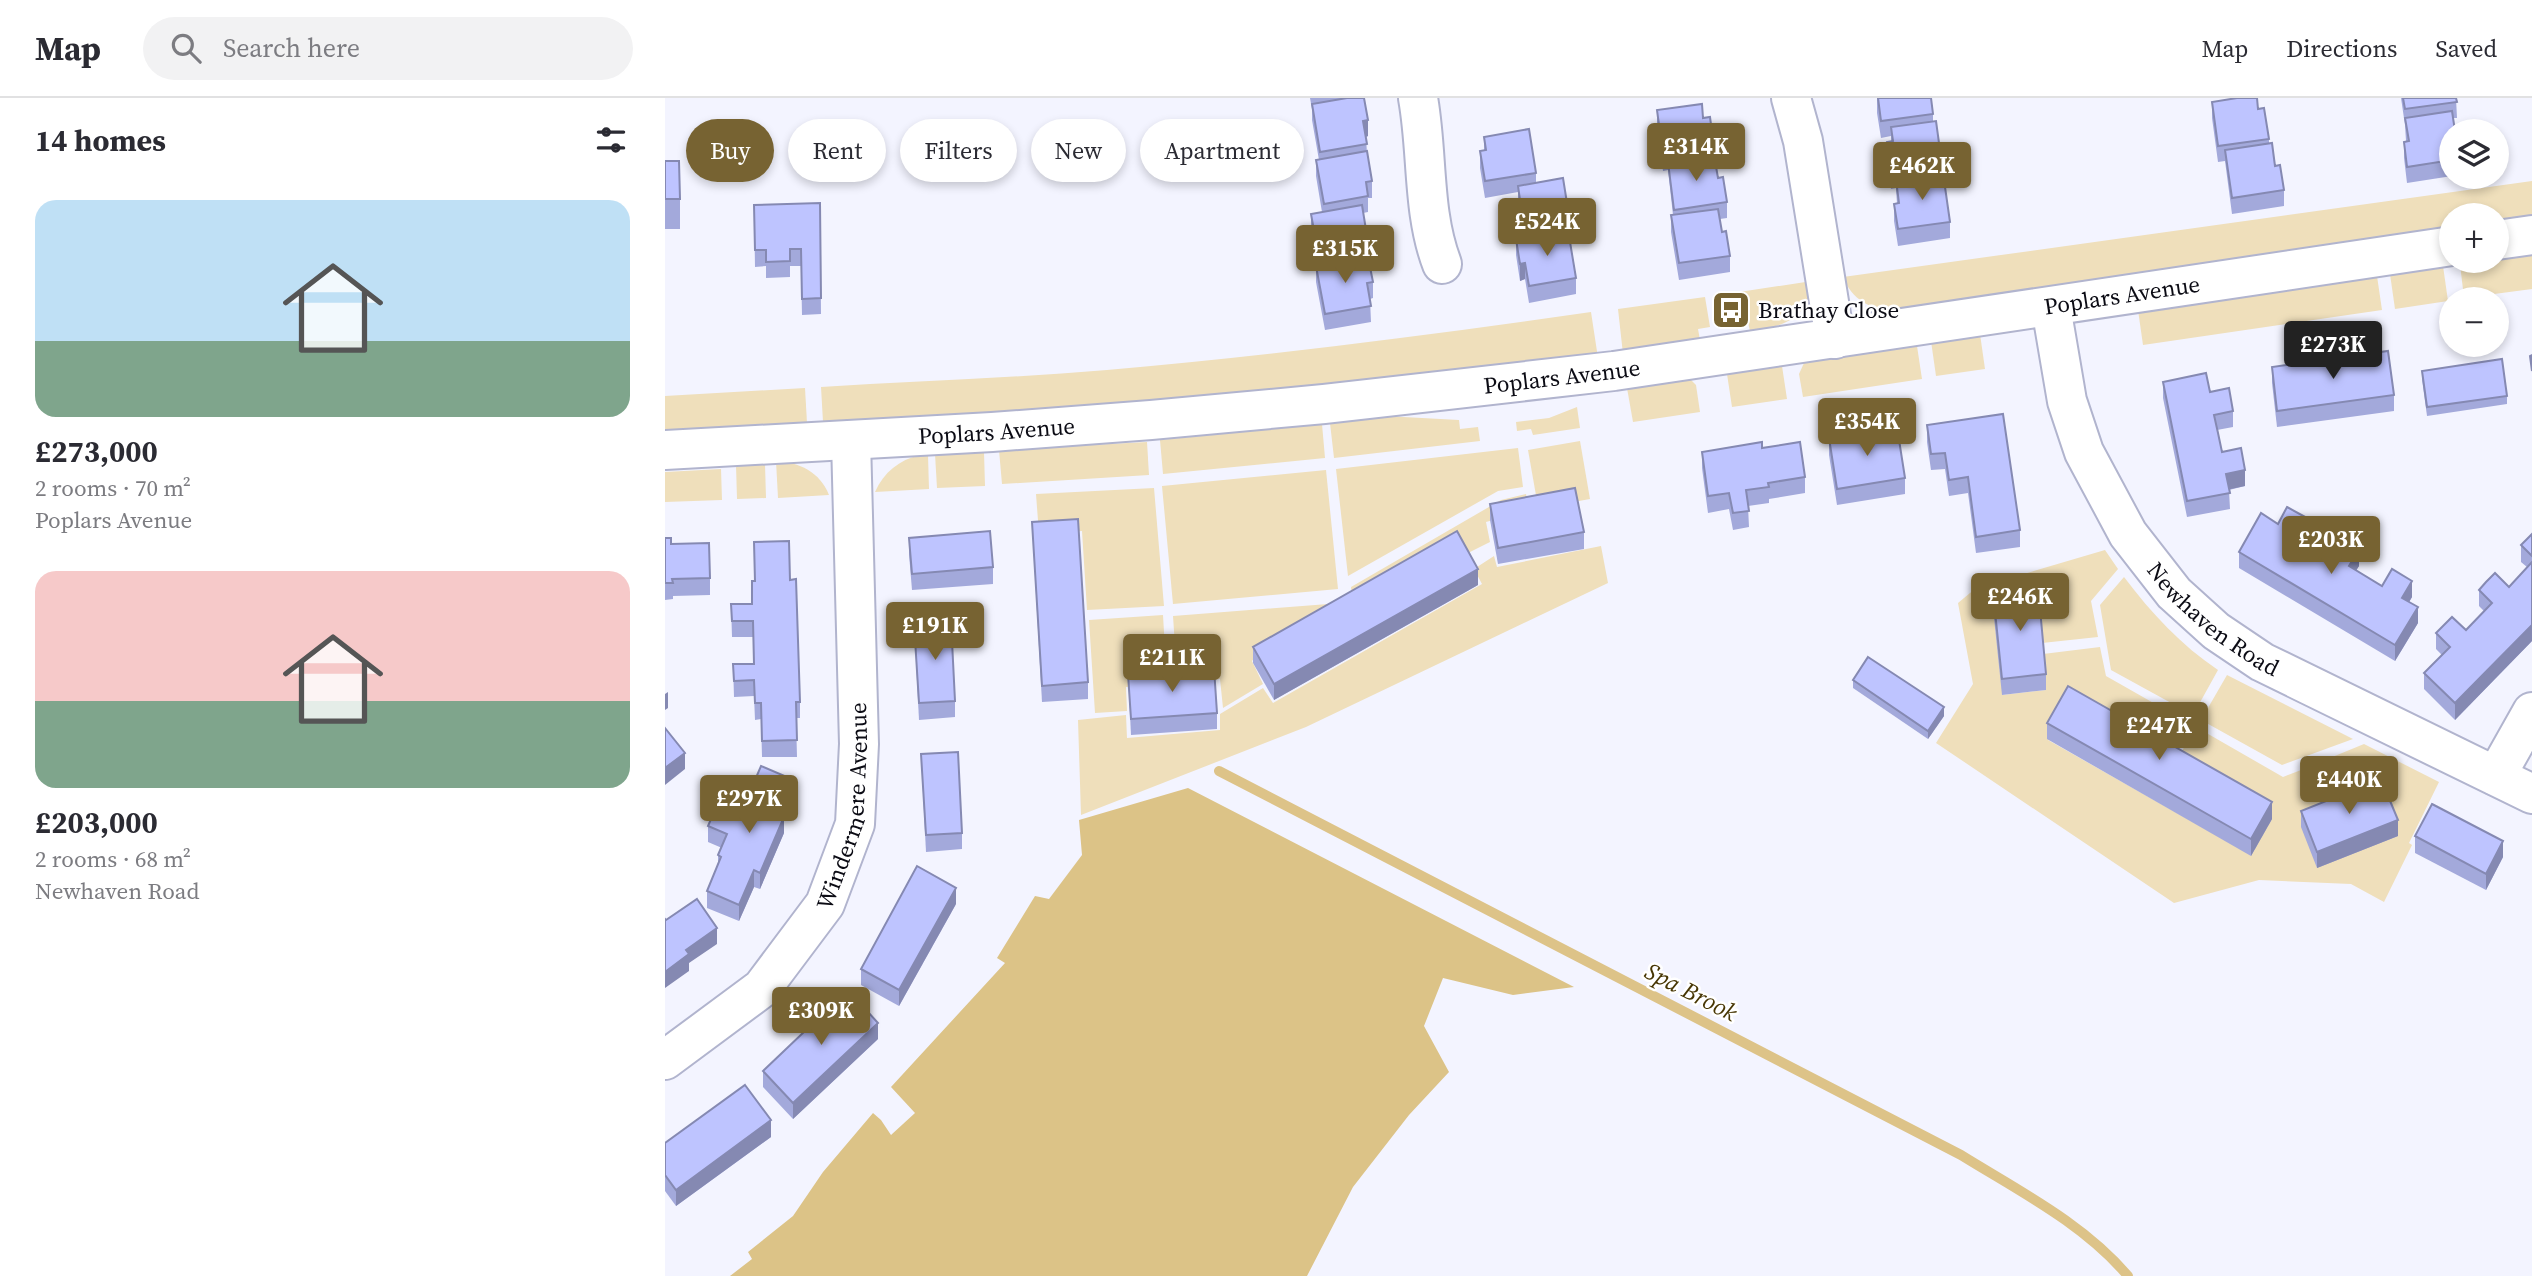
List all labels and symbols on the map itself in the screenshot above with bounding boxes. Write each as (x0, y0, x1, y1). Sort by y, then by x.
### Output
pin: £314K (1647, 123, 1745, 183)
pin: £462K (1873, 142, 1971, 202)
pin: £524K (1498, 198, 1596, 258)
pin: £315K (1296, 226, 1394, 285)
street label: Poplars Avenue (2042, 268, 2202, 323)
bus stop icon: Brathay Close (1710, 289, 1752, 331)
place label: Brathay Close (1758, 294, 1899, 326)
pin: £273K (2284, 322, 2382, 381)
street label: Poplars Avenue (1482, 351, 1642, 402)
pin: £354K (1818, 398, 1916, 458)
street label: Poplars Avenue (917, 410, 1076, 452)
pin: £203K (2282, 517, 2380, 576)
street label: Newhaven Road (2140, 555, 2285, 684)
pin: £246K (1971, 574, 2069, 633)
pin: £191K (886, 602, 984, 662)
pin: £211K (1123, 634, 1221, 694)
street label: Windermere Avenue (808, 702, 875, 914)
pin: £247K (2110, 702, 2208, 762)
pin: £440K (2300, 756, 2398, 816)
pin: £297K (700, 776, 798, 835)
water label: Spa Brook (1639, 954, 1744, 1029)
pin: £309K (772, 988, 870, 1047)

